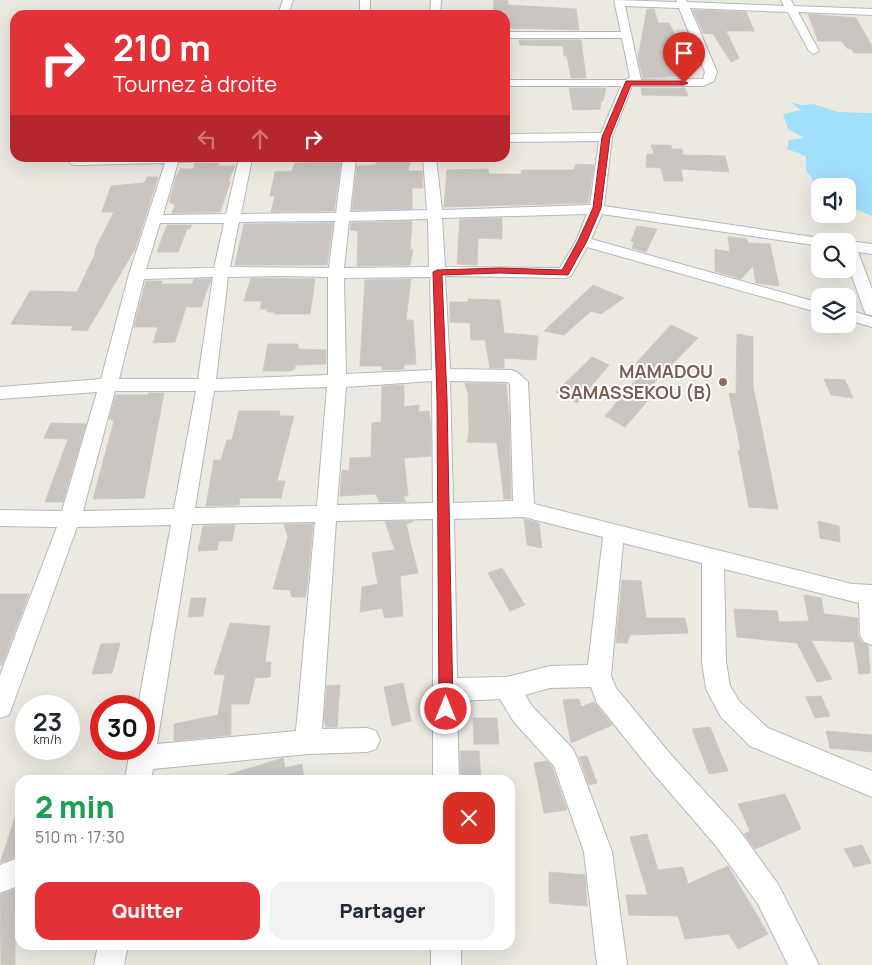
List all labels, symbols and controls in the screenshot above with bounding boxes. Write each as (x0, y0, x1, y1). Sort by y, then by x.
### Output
text: 210 m (113, 24, 211, 72)
icon: right (30, 30, 95, 95)
pin (663, 32, 705, 83)
icon: arrive (670, 39, 698, 67)
text: Tournez à droite (113, 69, 277, 99)
icon: left (193, 125, 221, 153)
icon: ahead (246, 125, 274, 153)
icon: right (299, 125, 327, 153)
map controls (811, 178, 856, 333)
button: sound (811, 178, 856, 223)
button: search (811, 233, 856, 278)
button: layers (811, 288, 856, 333)
place label: MAMADOU SAMASSEKOU (B) (559, 359, 713, 404)
marker: MAMADOU SAMASSEKOU (B) (717, 376, 729, 388)
position arrow (419, 682, 471, 734)
speed limit sign: 30 (90, 695, 155, 760)
text: 23 (33, 704, 62, 739)
text: km/h (34, 731, 61, 748)
text: 2 min (35, 786, 115, 827)
button: close (443, 792, 495, 844)
text: 510 m · 17:30 (35, 826, 125, 848)
button: Quitter (35, 882, 260, 940)
button: Partager (270, 882, 495, 940)

